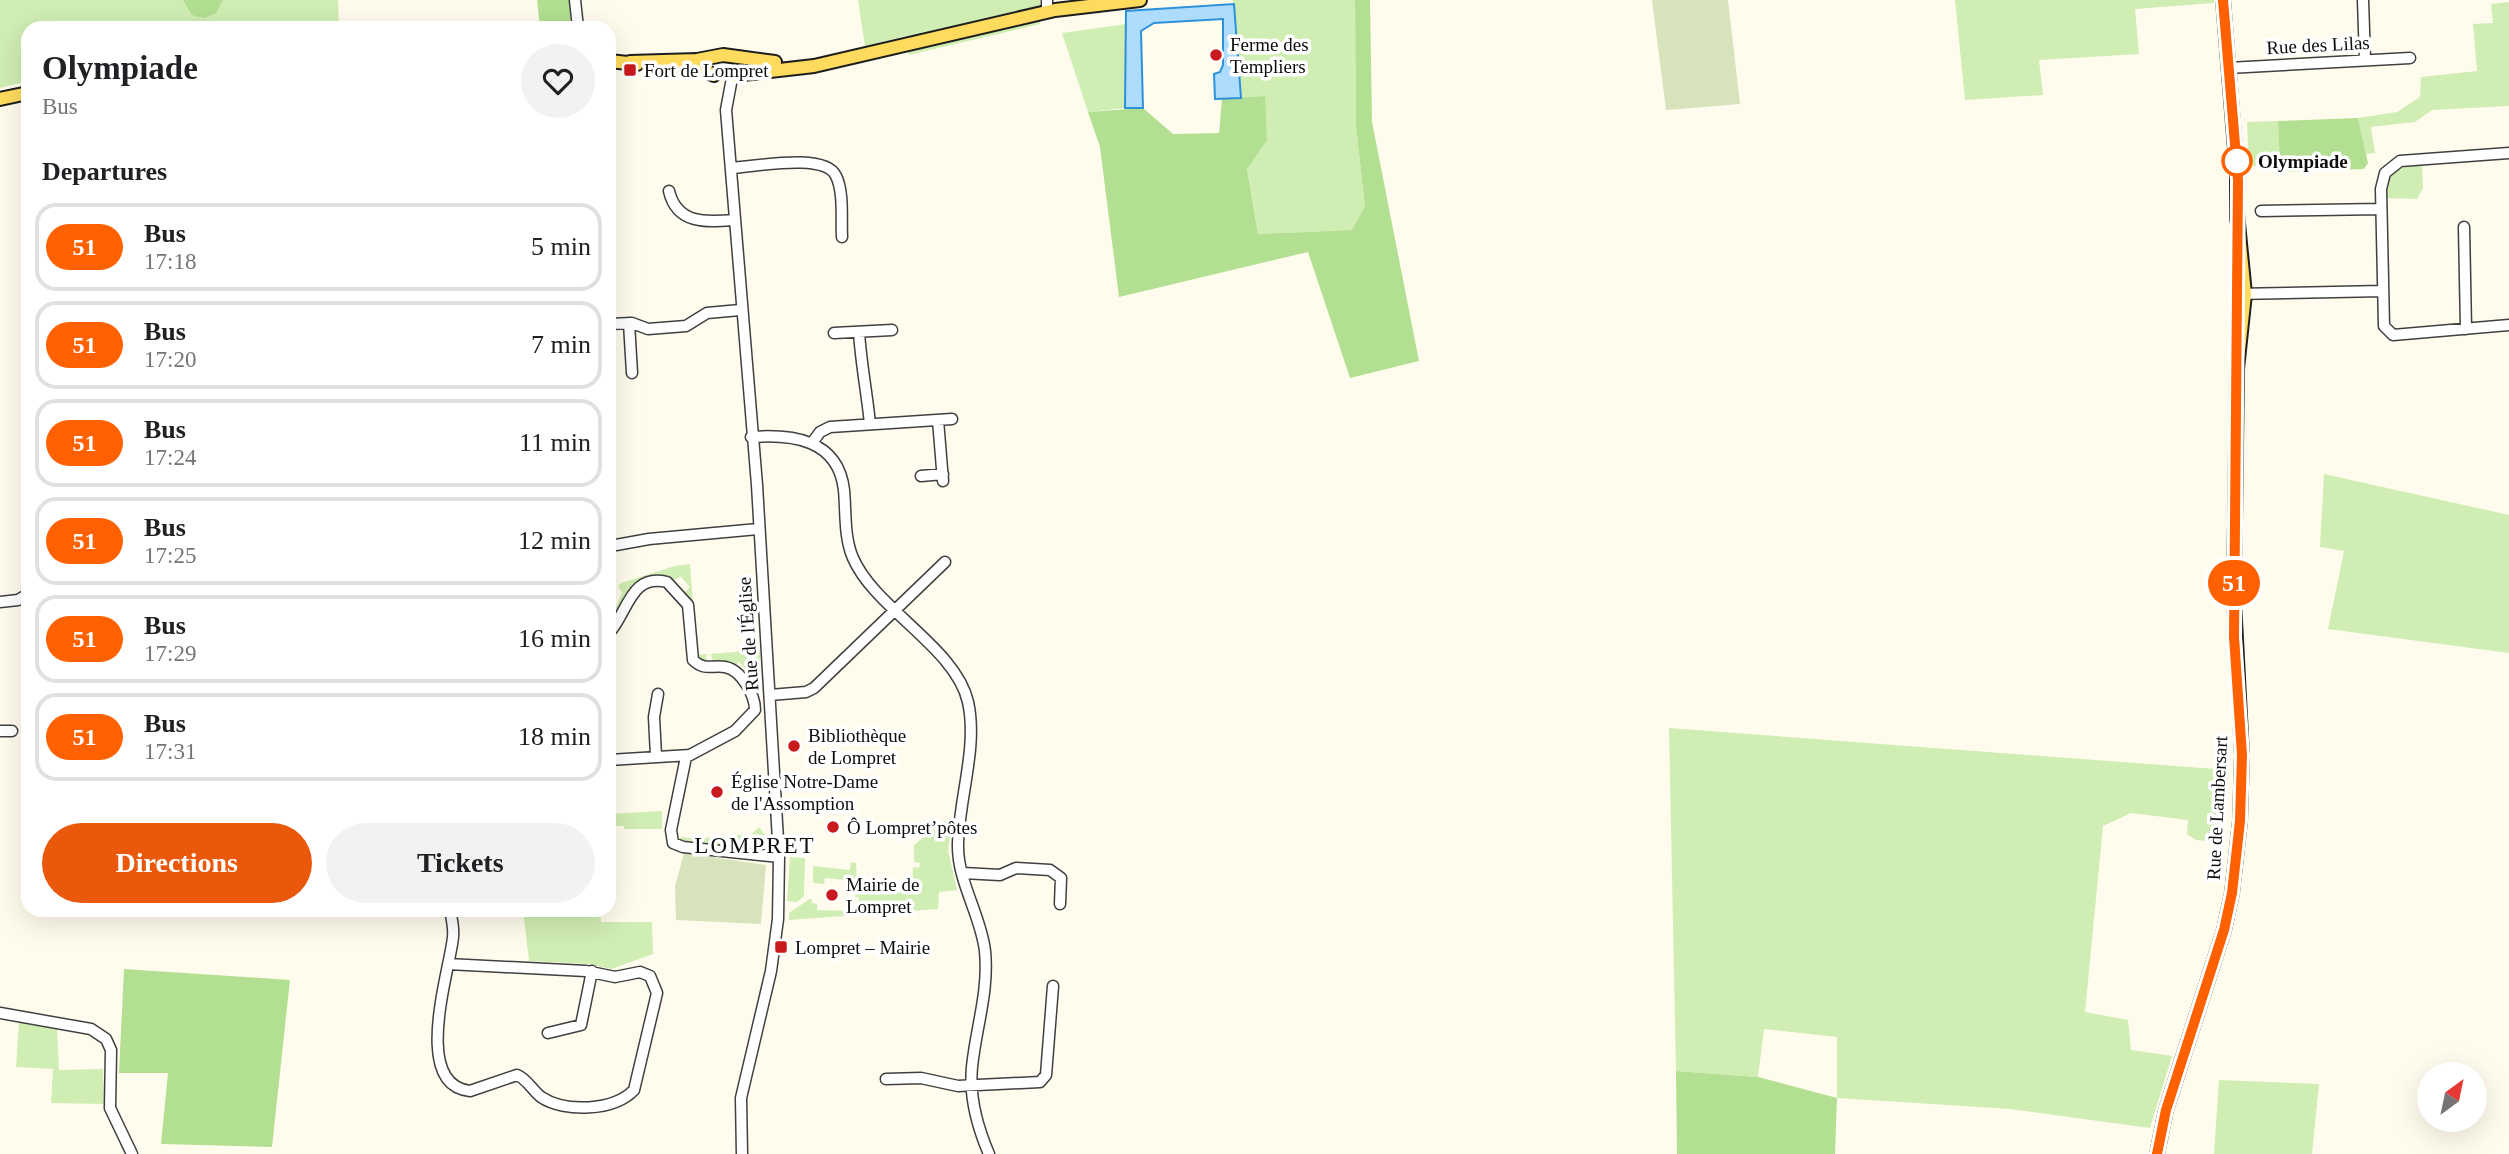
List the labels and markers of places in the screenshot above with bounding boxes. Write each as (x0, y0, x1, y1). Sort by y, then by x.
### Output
place label: Ferme des Templiers (1230, 34, 1309, 77)
marker: Ferme des Templiers (1208, 47, 1224, 63)
place label: Fort de Lompret (644, 60, 769, 81)
marker: Fort de Lompret (622, 62, 638, 78)
marker: Olympiade (2222, 146, 2252, 176)
place label: Olympiade (2258, 151, 2348, 172)
place label: Bibliothèque de Lompret (808, 725, 906, 768)
marker: Bibliothèque de Lompret (786, 738, 802, 754)
place label: Église Notre-Dame de l'Assomption (731, 771, 878, 814)
marker: Église Notre-Dame de l'Assomption (709, 784, 725, 800)
place label: Ô Lompret’pôtes (847, 817, 977, 838)
marker: Ô Lompret’pôtes (825, 819, 841, 835)
place label: Mairie de Lompret (846, 874, 919, 917)
marker: Mairie de Lompret (824, 887, 840, 903)
place label: Lompret – Mairie (795, 937, 930, 958)
marker: Lompret – Mairie (773, 939, 789, 955)

